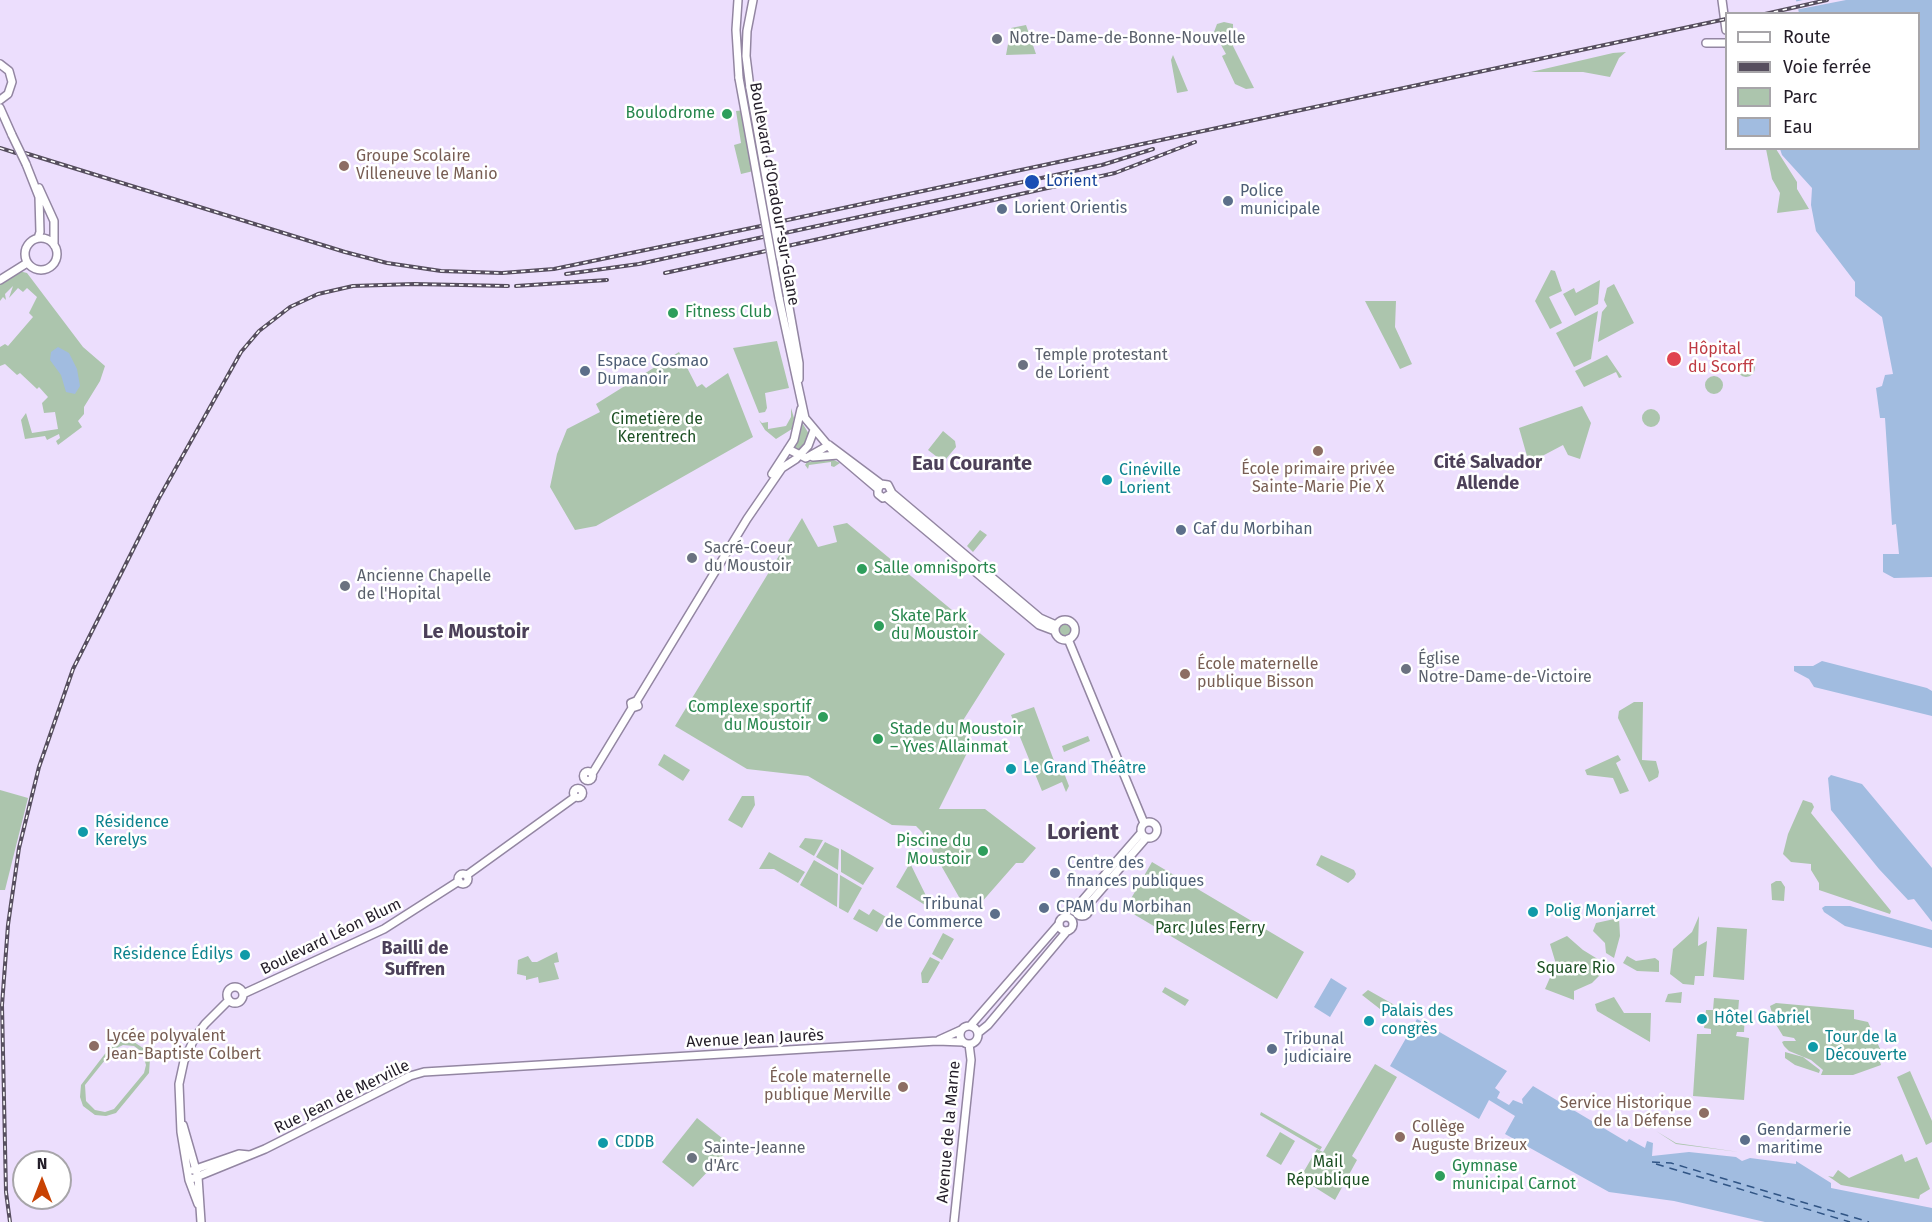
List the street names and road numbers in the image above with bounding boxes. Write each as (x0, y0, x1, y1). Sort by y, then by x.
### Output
street label: Boulevard d'Oradour-sur-Glane (745, 81, 803, 307)
street label: Boulevard Léon Blum (258, 895, 404, 979)
street label: Avenue Jean Jaurès (686, 1026, 824, 1052)
street label: Rue Jean de Merville (271, 1056, 413, 1138)
street label: Avenue de la Marne (933, 1060, 965, 1204)

